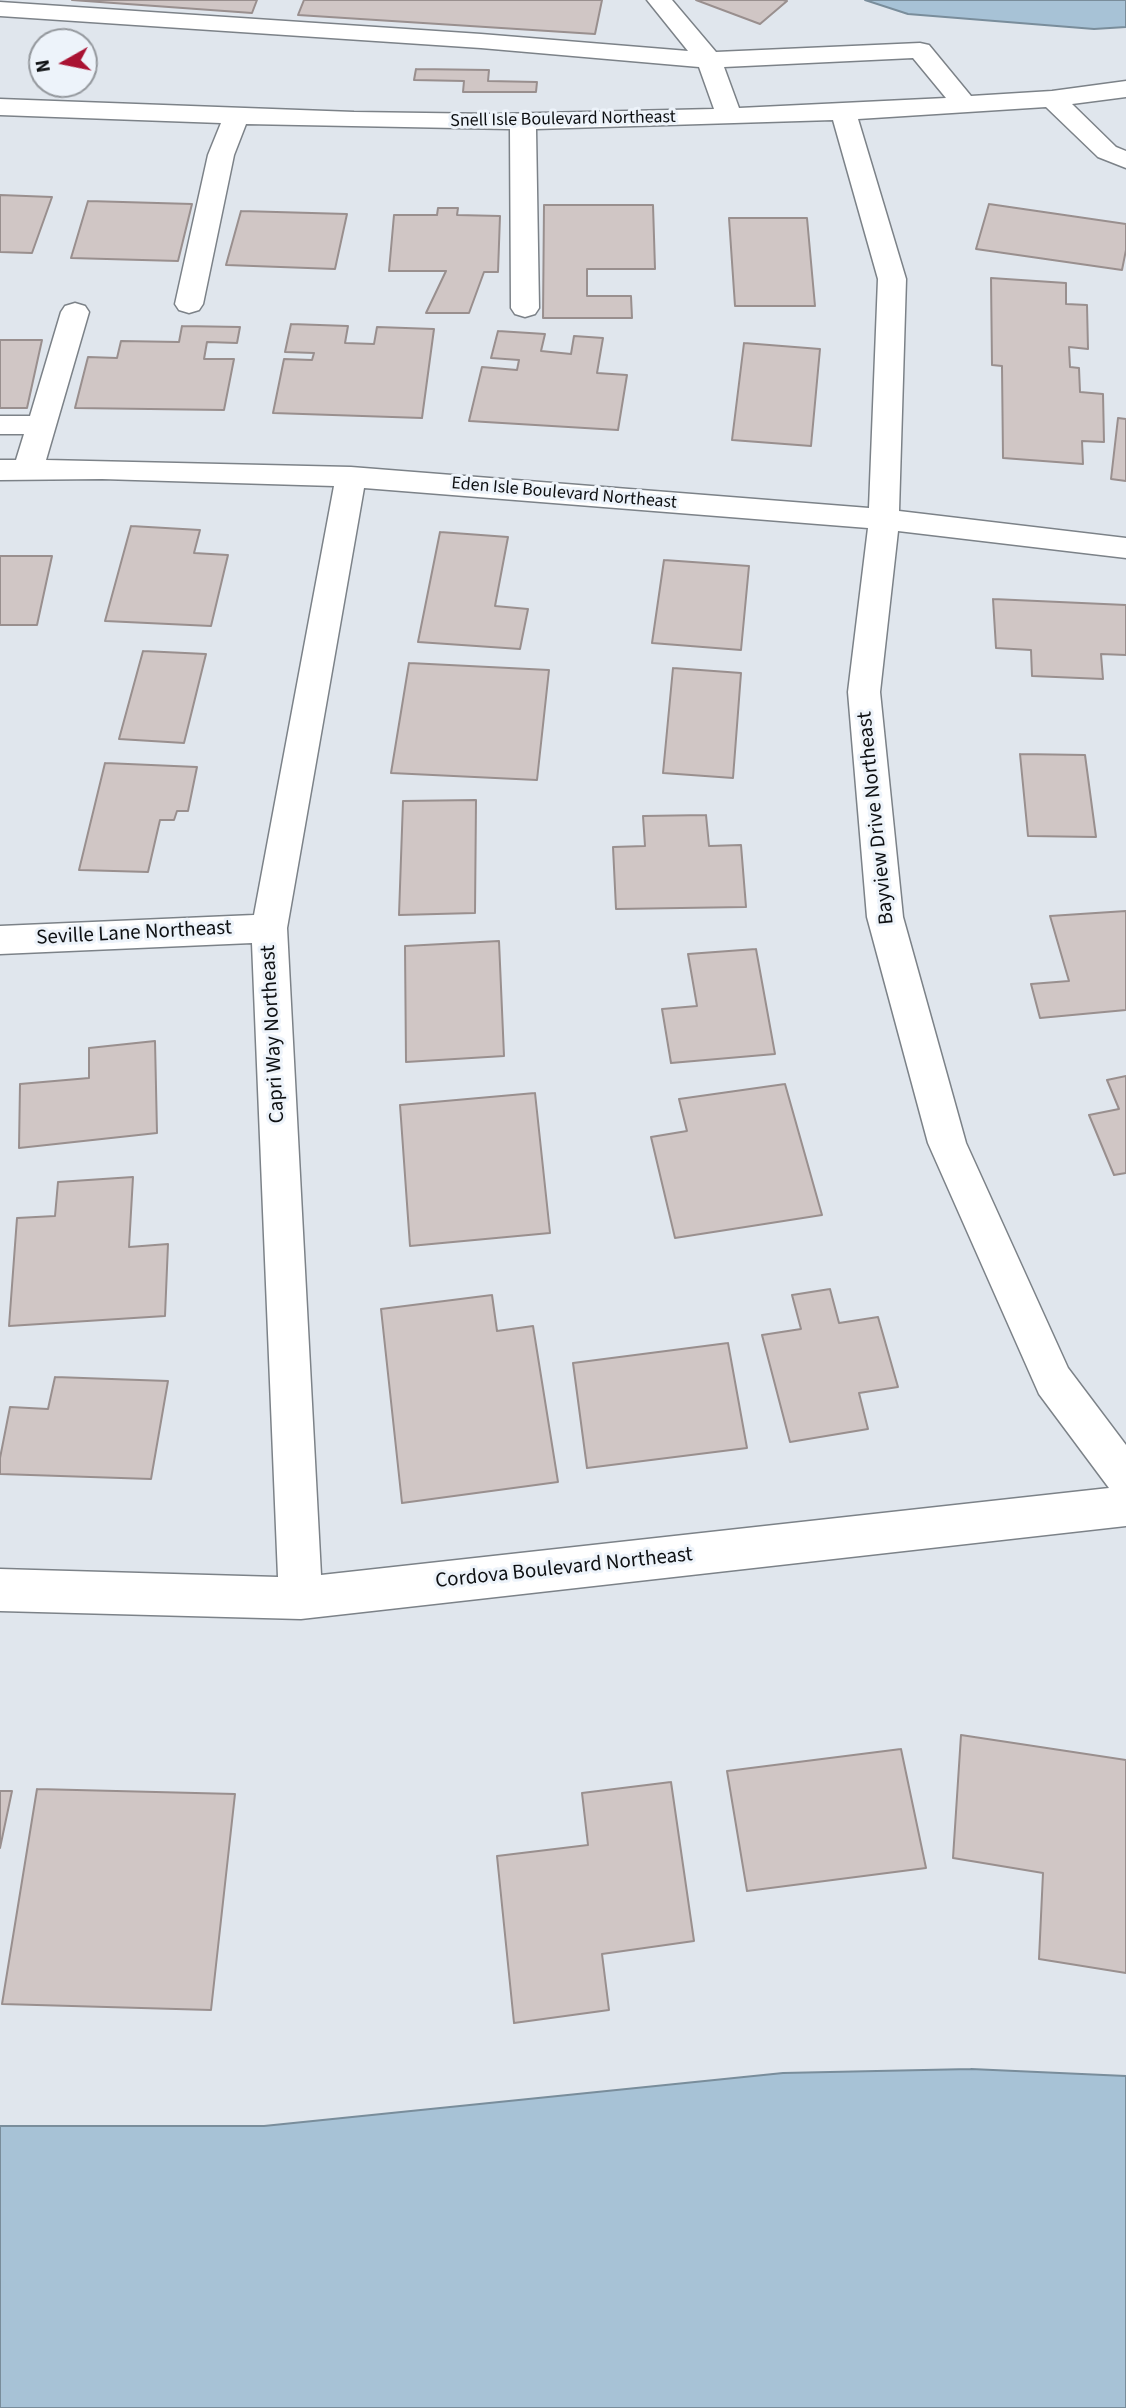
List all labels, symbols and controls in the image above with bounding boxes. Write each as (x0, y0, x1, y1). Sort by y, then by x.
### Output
north arrow (28, 28, 98, 98)
text: N (29, 58, 58, 74)
street label: Snell Isle Boulevard Northeast (450, 107, 676, 133)
street label: Eden Isle Boulevard Northeast (450, 473, 678, 515)
street label: Bayview Drive Northeast (853, 710, 901, 926)
street label: Seville Lane Northeast (36, 916, 232, 952)
street label: Capri Way Northeast (257, 944, 291, 1124)
street label: Cordova Boulevard Northeast (434, 1543, 694, 1595)

